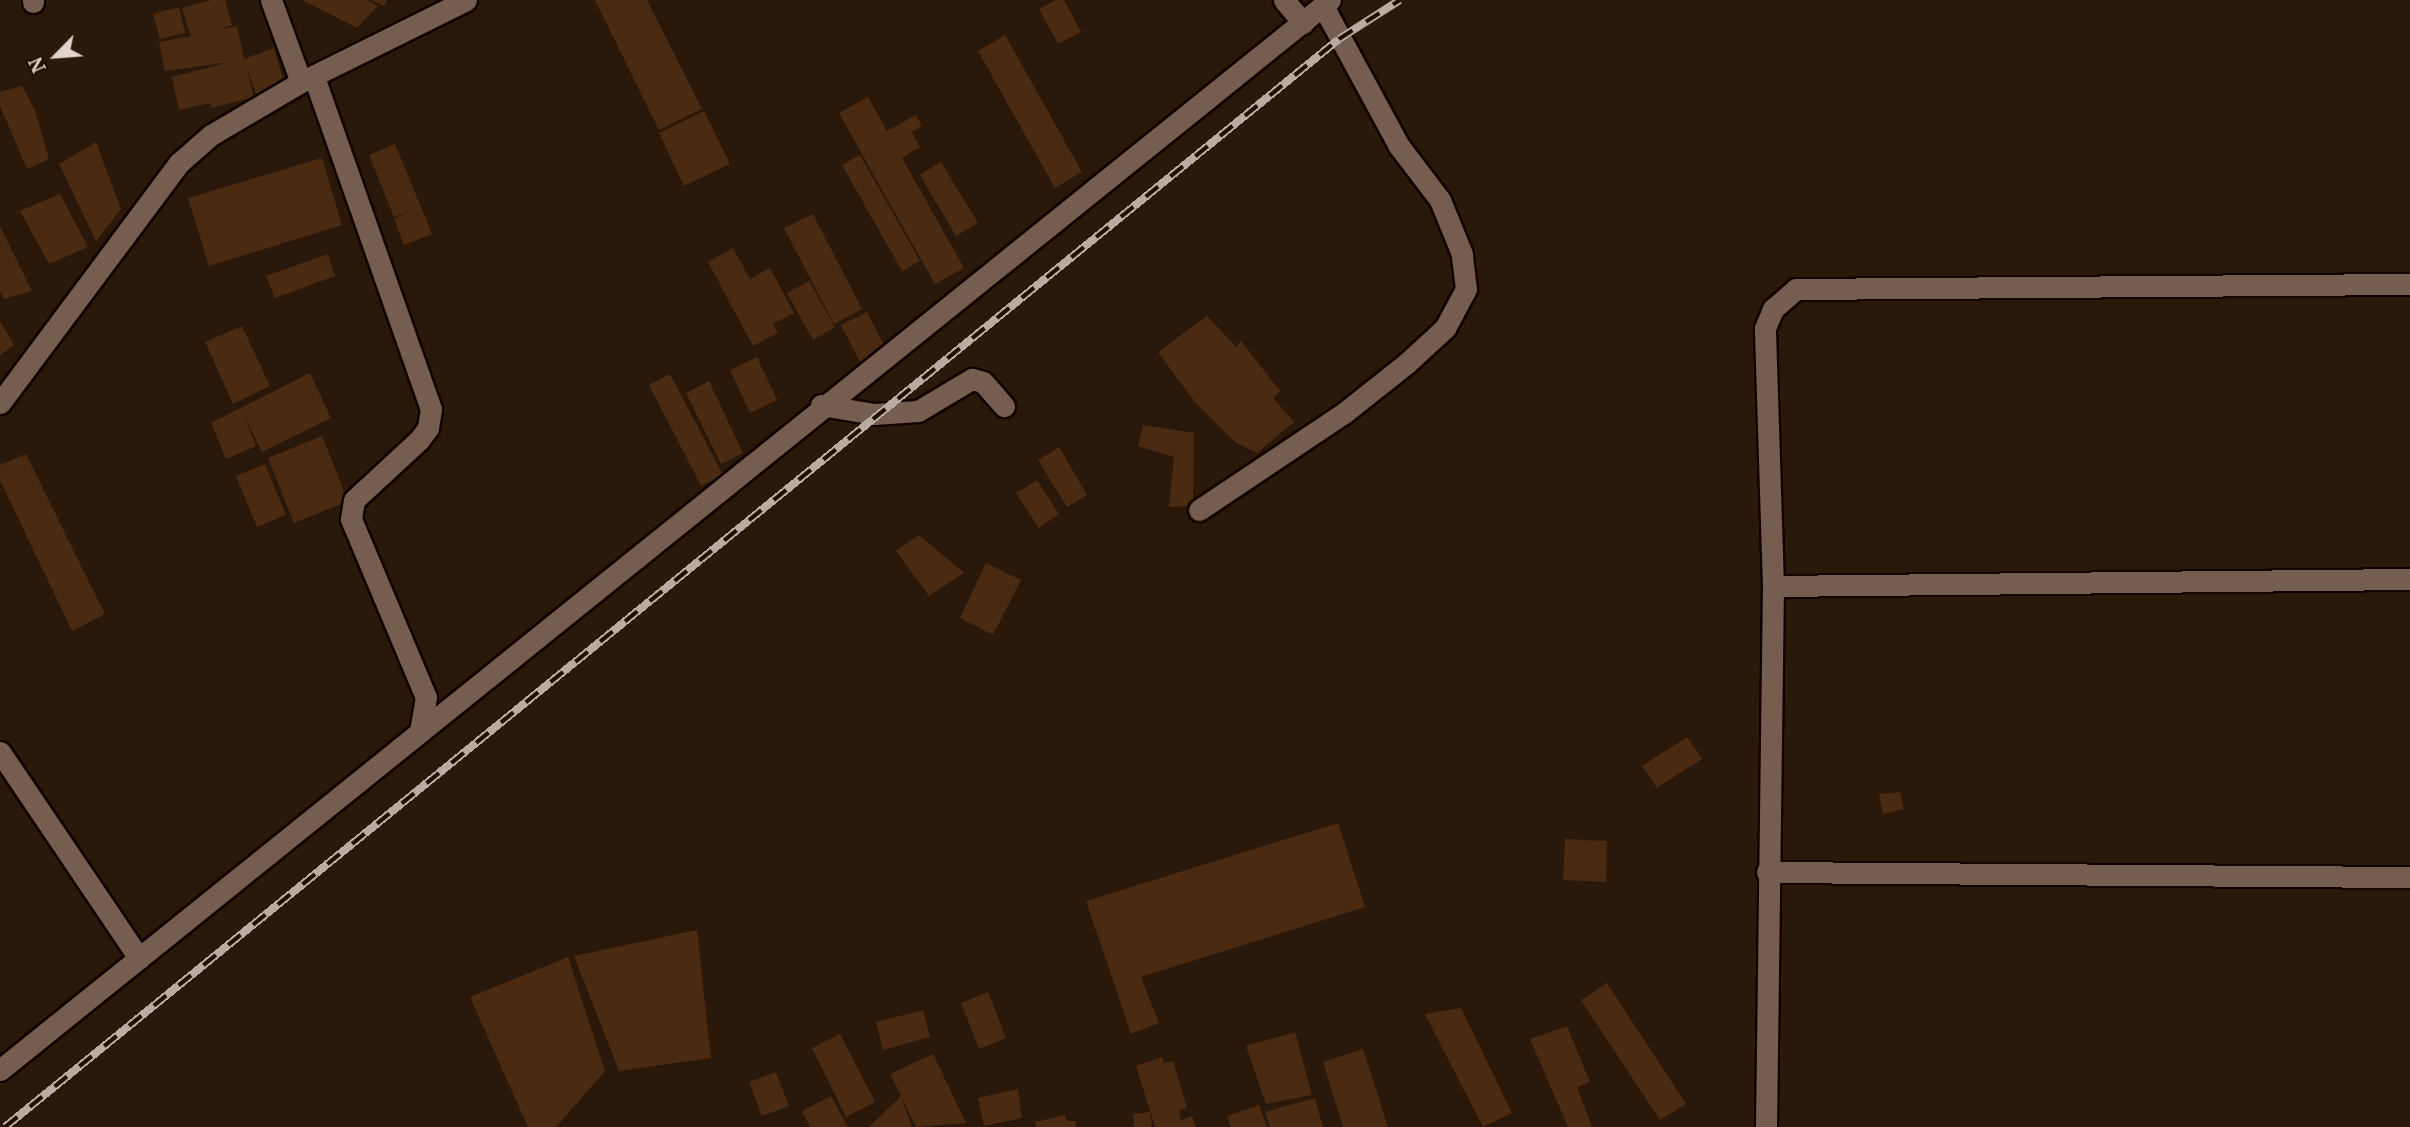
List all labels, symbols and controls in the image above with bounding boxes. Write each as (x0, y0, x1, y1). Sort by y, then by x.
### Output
north arrow (21, 21, 91, 91)
text: N (22, 53, 51, 77)

